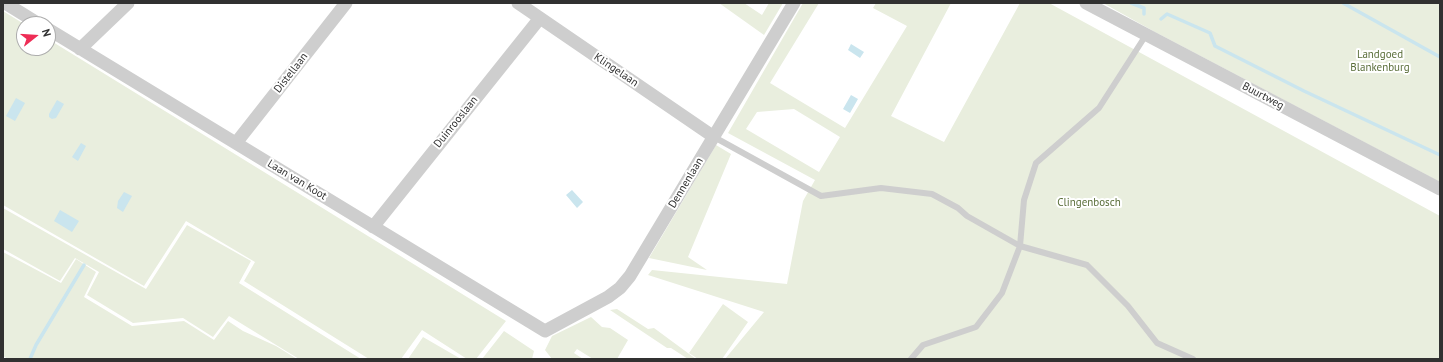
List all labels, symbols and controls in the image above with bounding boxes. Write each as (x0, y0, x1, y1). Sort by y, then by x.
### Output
north arrow (16, 16, 56, 56)
text: N (39, 27, 54, 38)
park label: Landgoed Blankenburg (1350, 48, 1410, 74)
street label: Distellaan (271, 50, 311, 96)
street label: Klingelaan (591, 50, 641, 90)
street label: Buurtweg (1240, 80, 1286, 112)
street label: Duinrooslaan (431, 94, 481, 150)
street label: Dennenlaan (666, 155, 706, 211)
street label: Laan van Koot (265, 157, 329, 203)
park label: Clingenbosch (1057, 196, 1121, 210)

